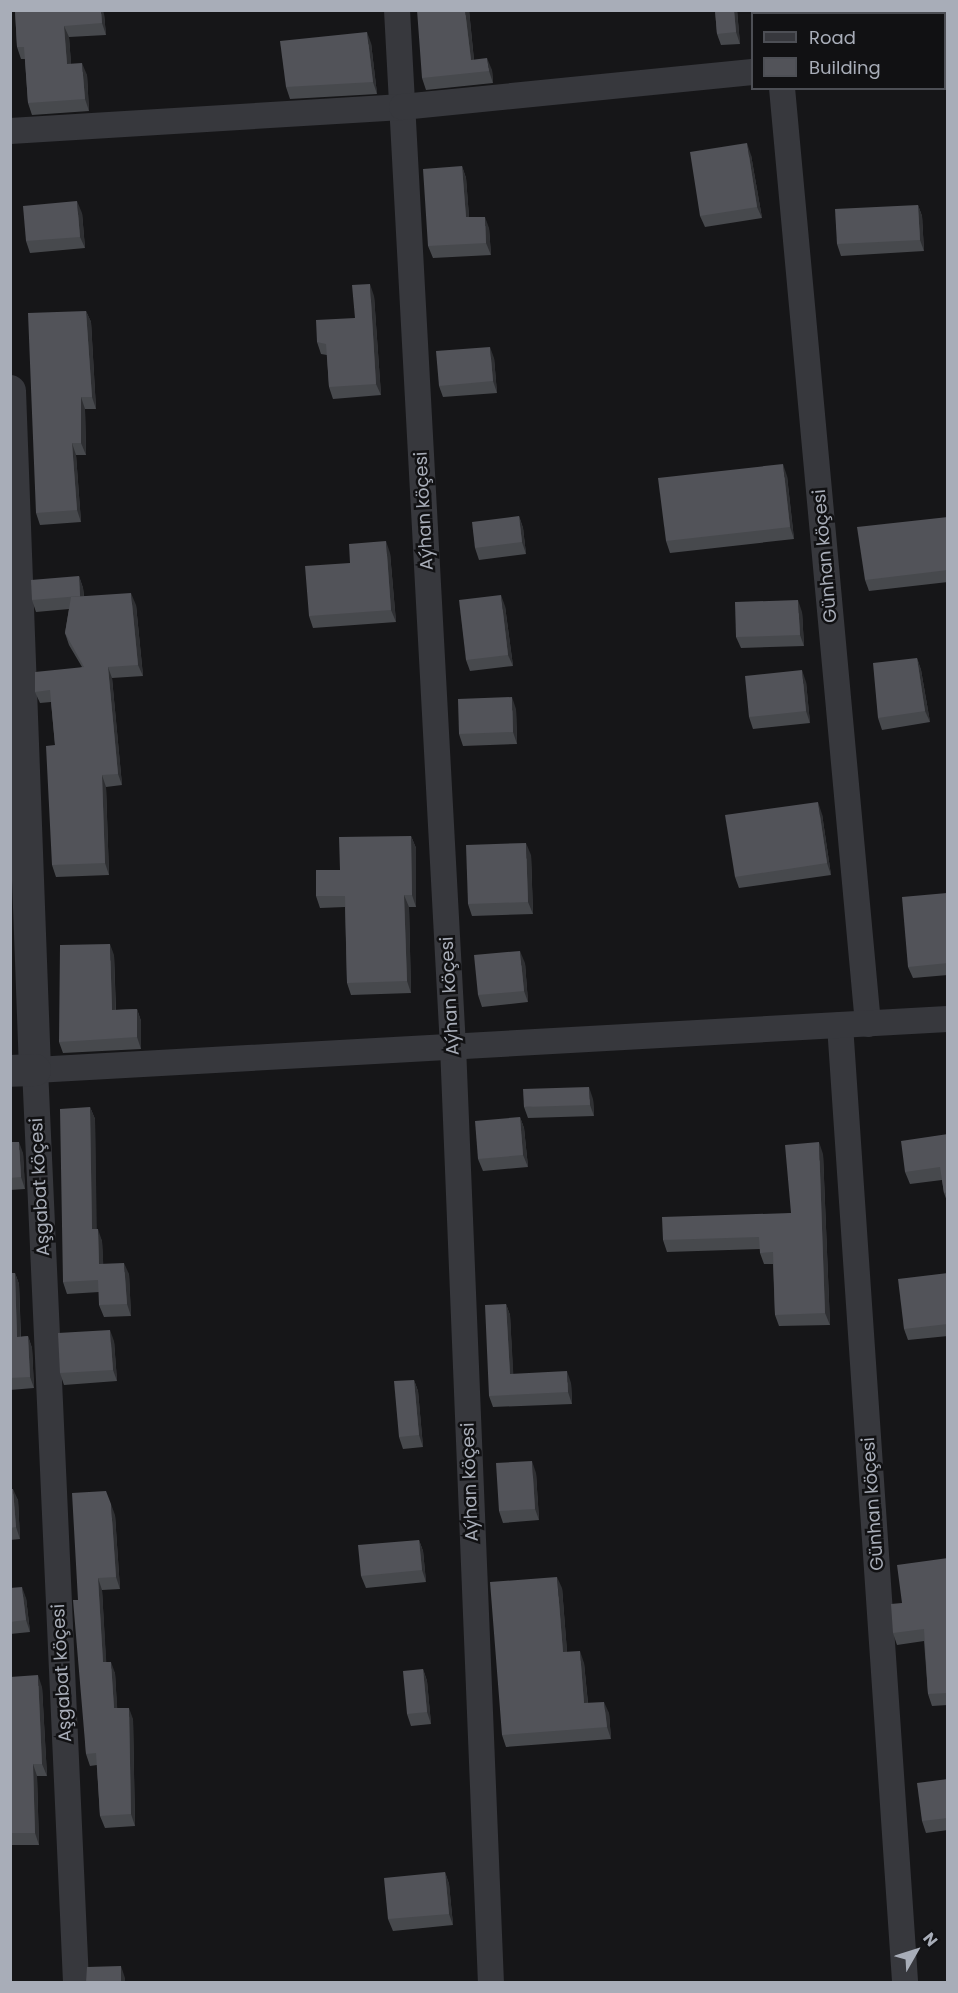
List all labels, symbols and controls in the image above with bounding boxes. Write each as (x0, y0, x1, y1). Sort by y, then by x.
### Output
legend (751, 12, 946, 90)
text: Road (809, 25, 856, 50)
text: Building (809, 55, 881, 80)
street label: Aýhan köçesi (410, 451, 438, 571)
street label: Günhan köçesi (808, 488, 842, 624)
street label: Aýhan köçesi (436, 936, 464, 1056)
street label: Aşgabat köçesi (26, 1117, 54, 1257)
street label: Aýhan köçesi (457, 1422, 483, 1542)
street label: Günhan köçesi (858, 1437, 888, 1571)
street label: Aşgabat köçesi (48, 1603, 76, 1743)
north arrow (886, 1921, 946, 1981)
text: N (918, 1927, 943, 1951)

